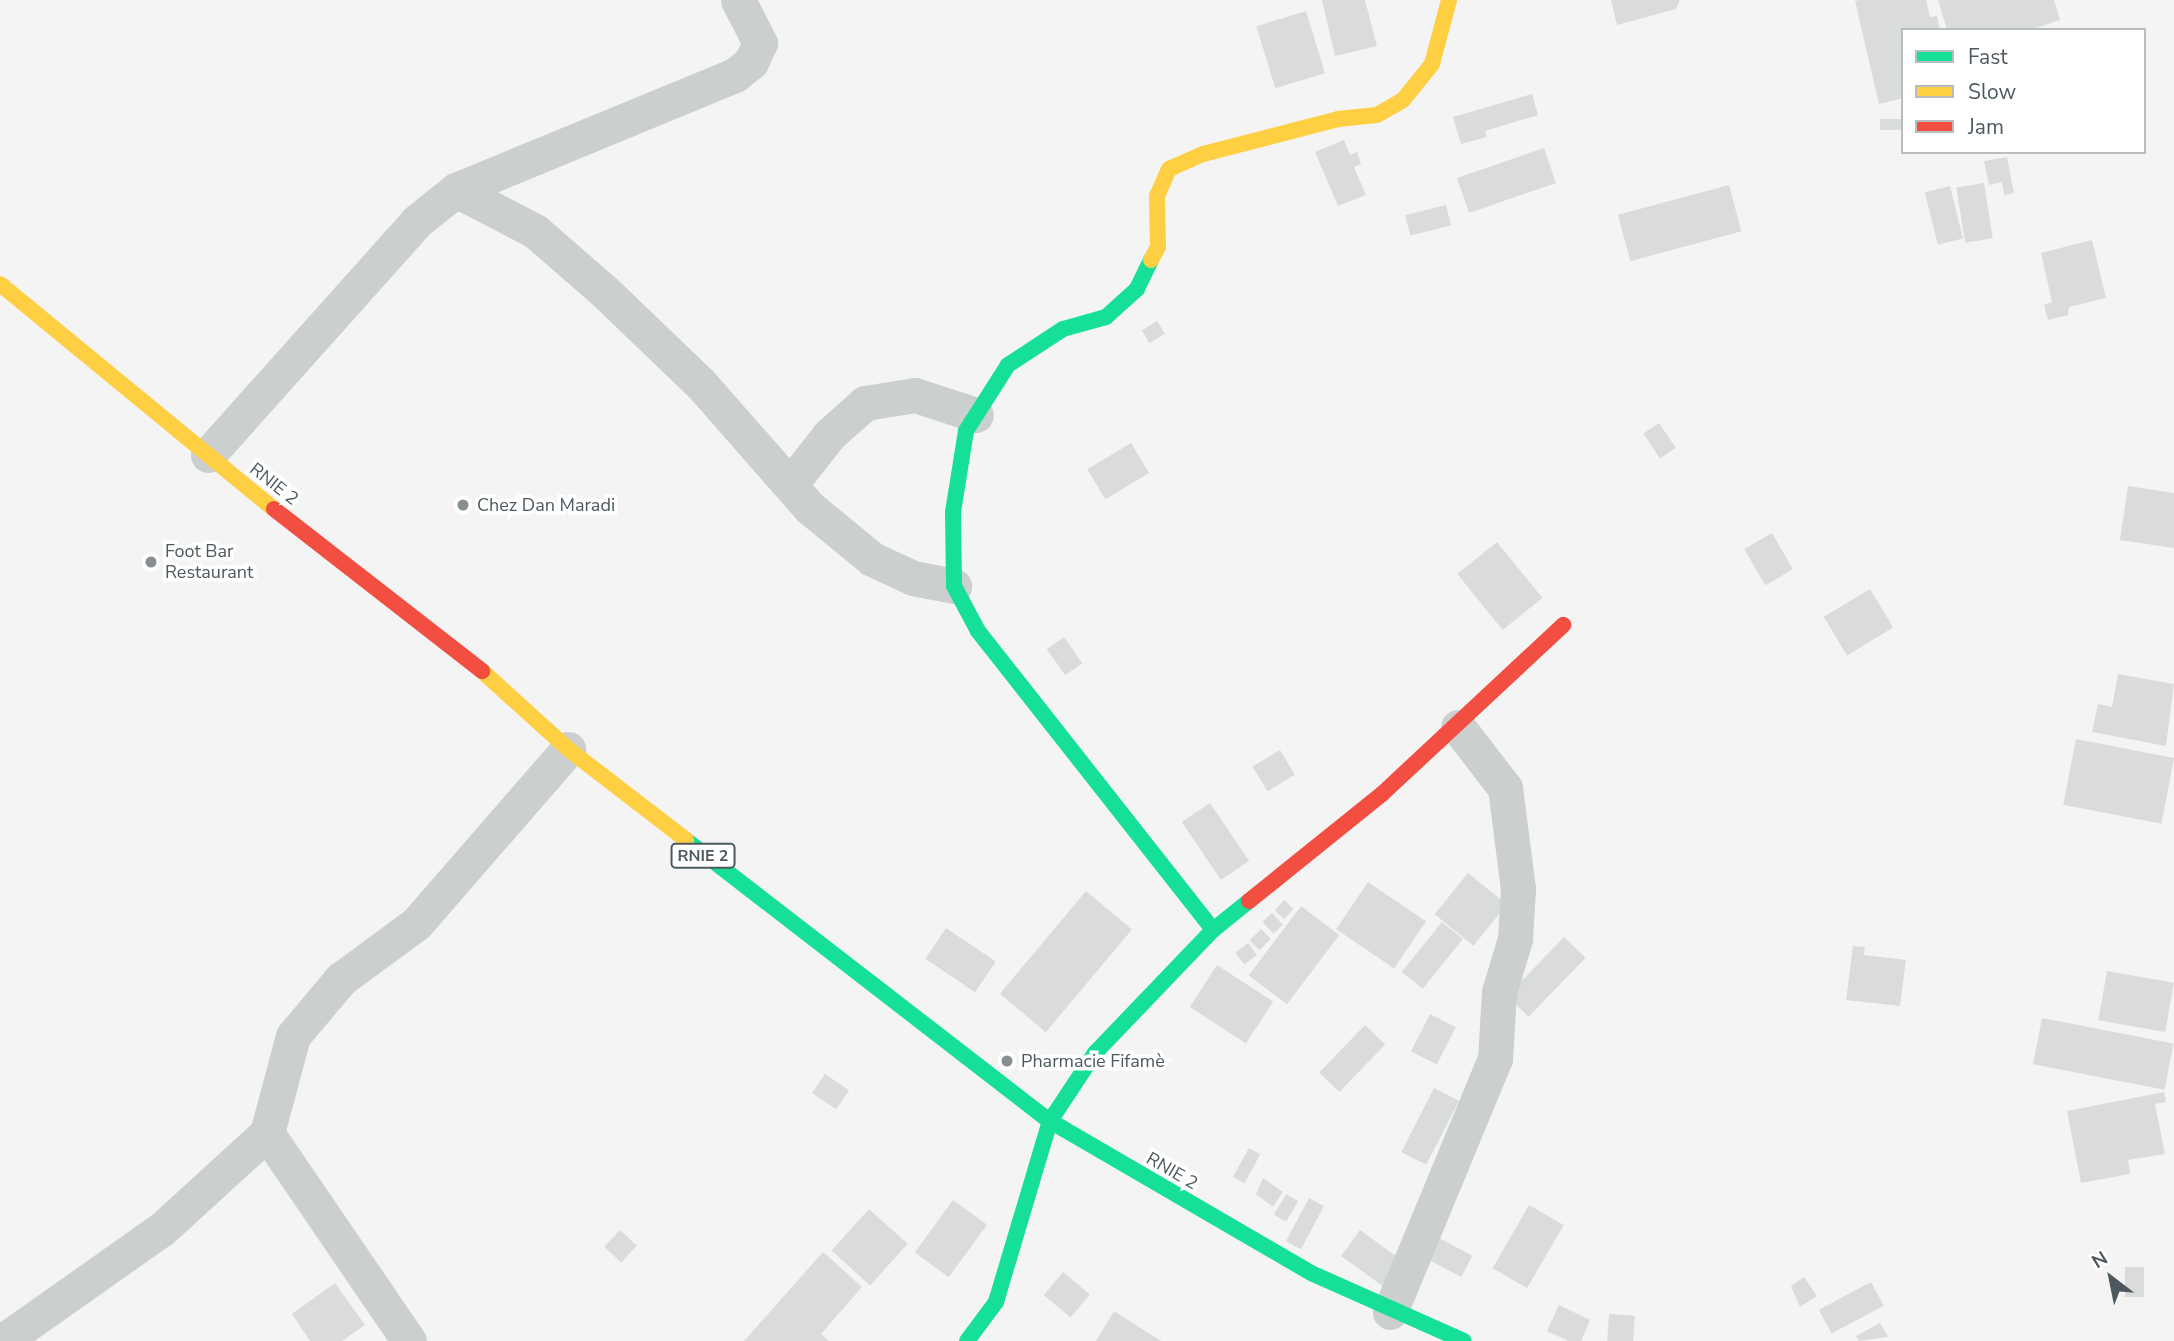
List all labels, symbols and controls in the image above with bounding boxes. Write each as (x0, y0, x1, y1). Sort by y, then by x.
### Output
legend (1901, 28, 2146, 154)
text: Fast (1968, 43, 2008, 71)
text: Slow (1968, 78, 2016, 106)
text: Jam (1968, 113, 2004, 141)
street label: RNIE 2 (245, 458, 303, 510)
place label: Chez Dan Maradi (477, 494, 615, 516)
marker: Chez Dan Maradi (455, 497, 471, 513)
place label: Foot Bar Restaurant (165, 541, 253, 584)
marker: Foot Bar Restaurant (143, 554, 159, 570)
road number: RNIE 2 (670, 844, 736, 869)
place label: Pharmacie Fifamè (1021, 1050, 1165, 1072)
marker: Pharmacie Fifamè (999, 1053, 1015, 1069)
street label: RNIE 2 (1142, 1148, 1202, 1194)
north arrow (2076, 1243, 2146, 1313)
text: N (2087, 1245, 2113, 1275)

